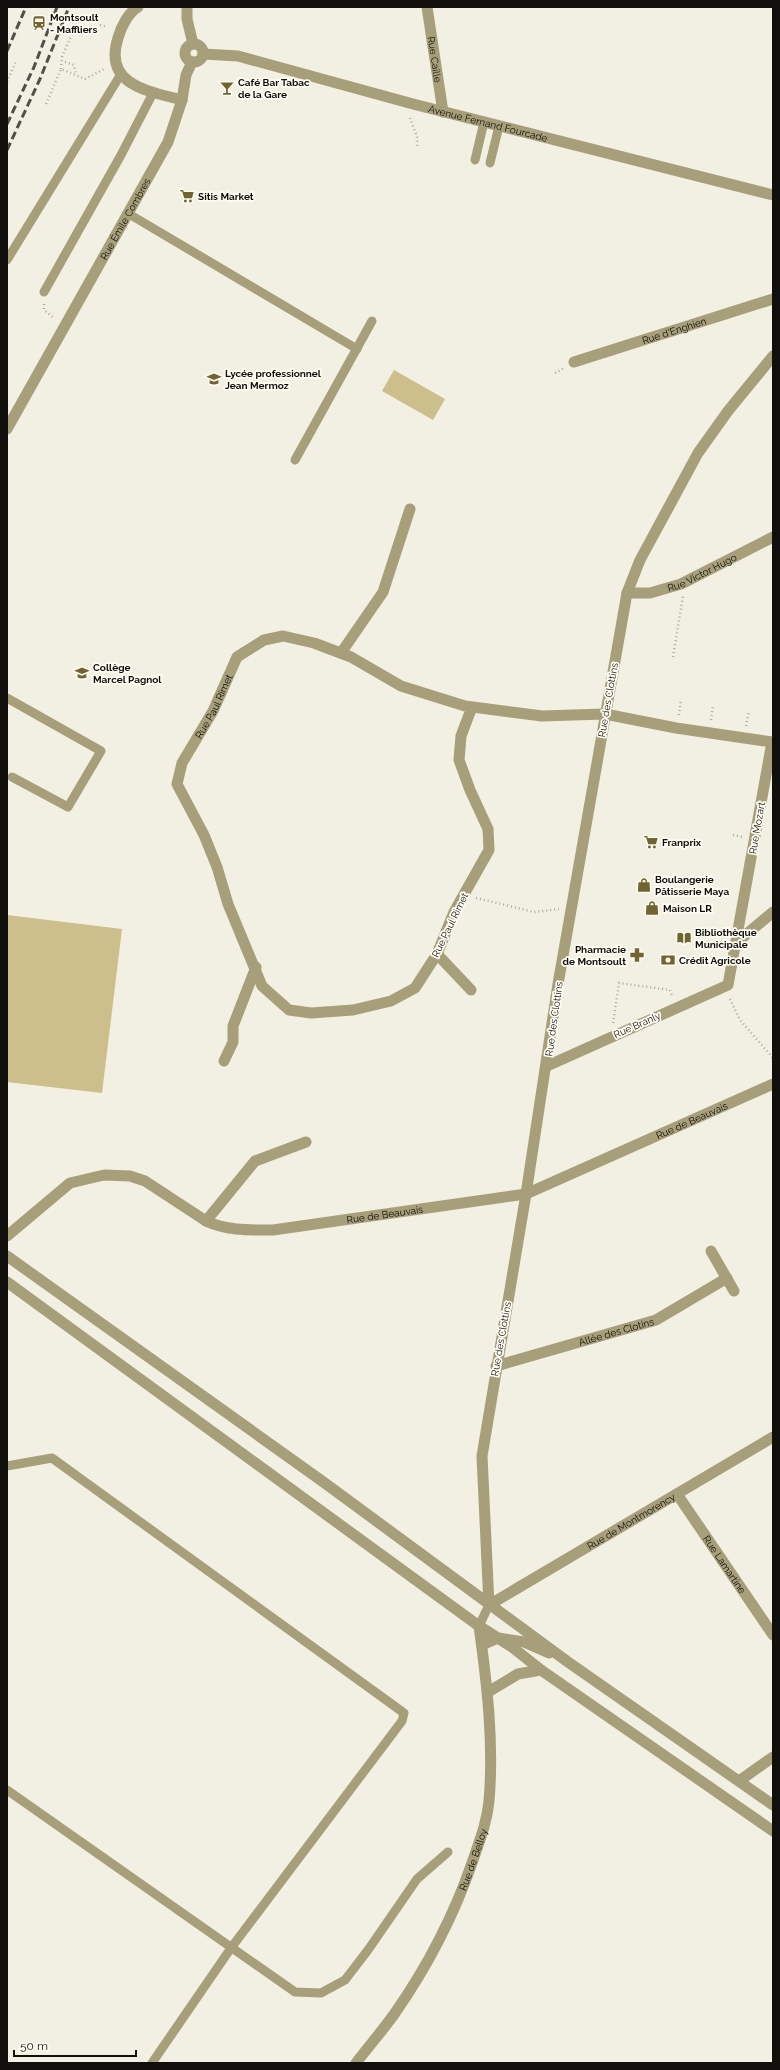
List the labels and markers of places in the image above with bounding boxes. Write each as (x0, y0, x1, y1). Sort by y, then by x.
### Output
place label: Montsoult - Maffliers (50, 12, 99, 35)
station icon: Montsoult - Maffliers (31, 15, 47, 31)
place label: Café Bar Tabac de la Gare (238, 77, 310, 100)
bar icon: Café Bar Tabac de la Gare (219, 80, 235, 96)
supermarket icon: Sitis Market (179, 188, 195, 204)
place label: Sitis Market (198, 191, 254, 202)
place label: Lycée professionnel Jean Mermoz (225, 368, 322, 391)
school or university icon: Lycée professionnel Jean Mermoz (206, 371, 222, 387)
place label: Collège Marcel Pagnol (93, 662, 162, 685)
school or university icon: Collège Marcel Pagnol (74, 665, 90, 681)
supermarket icon: Franprix (643, 834, 659, 850)
place label: Franprix (662, 837, 702, 848)
place label: Boulangerie Pâtisserie Maya (655, 874, 729, 897)
shop icon: Boulangerie Pâtisserie Maya (636, 877, 652, 893)
shop icon: Maison LR (644, 900, 660, 916)
place label: Maison LR (663, 903, 712, 914)
place label: Bibliothèque Municipale (695, 927, 757, 950)
library icon: Bibliothèque Municipale (676, 930, 692, 946)
place label: Pharmacie de Montsoult (563, 944, 626, 967)
pharmacy icon: Pharmacie de Montsoult (629, 947, 645, 963)
bank icon: Crédit Agricole (660, 952, 676, 968)
place label: Crédit Agricole (679, 955, 751, 966)

